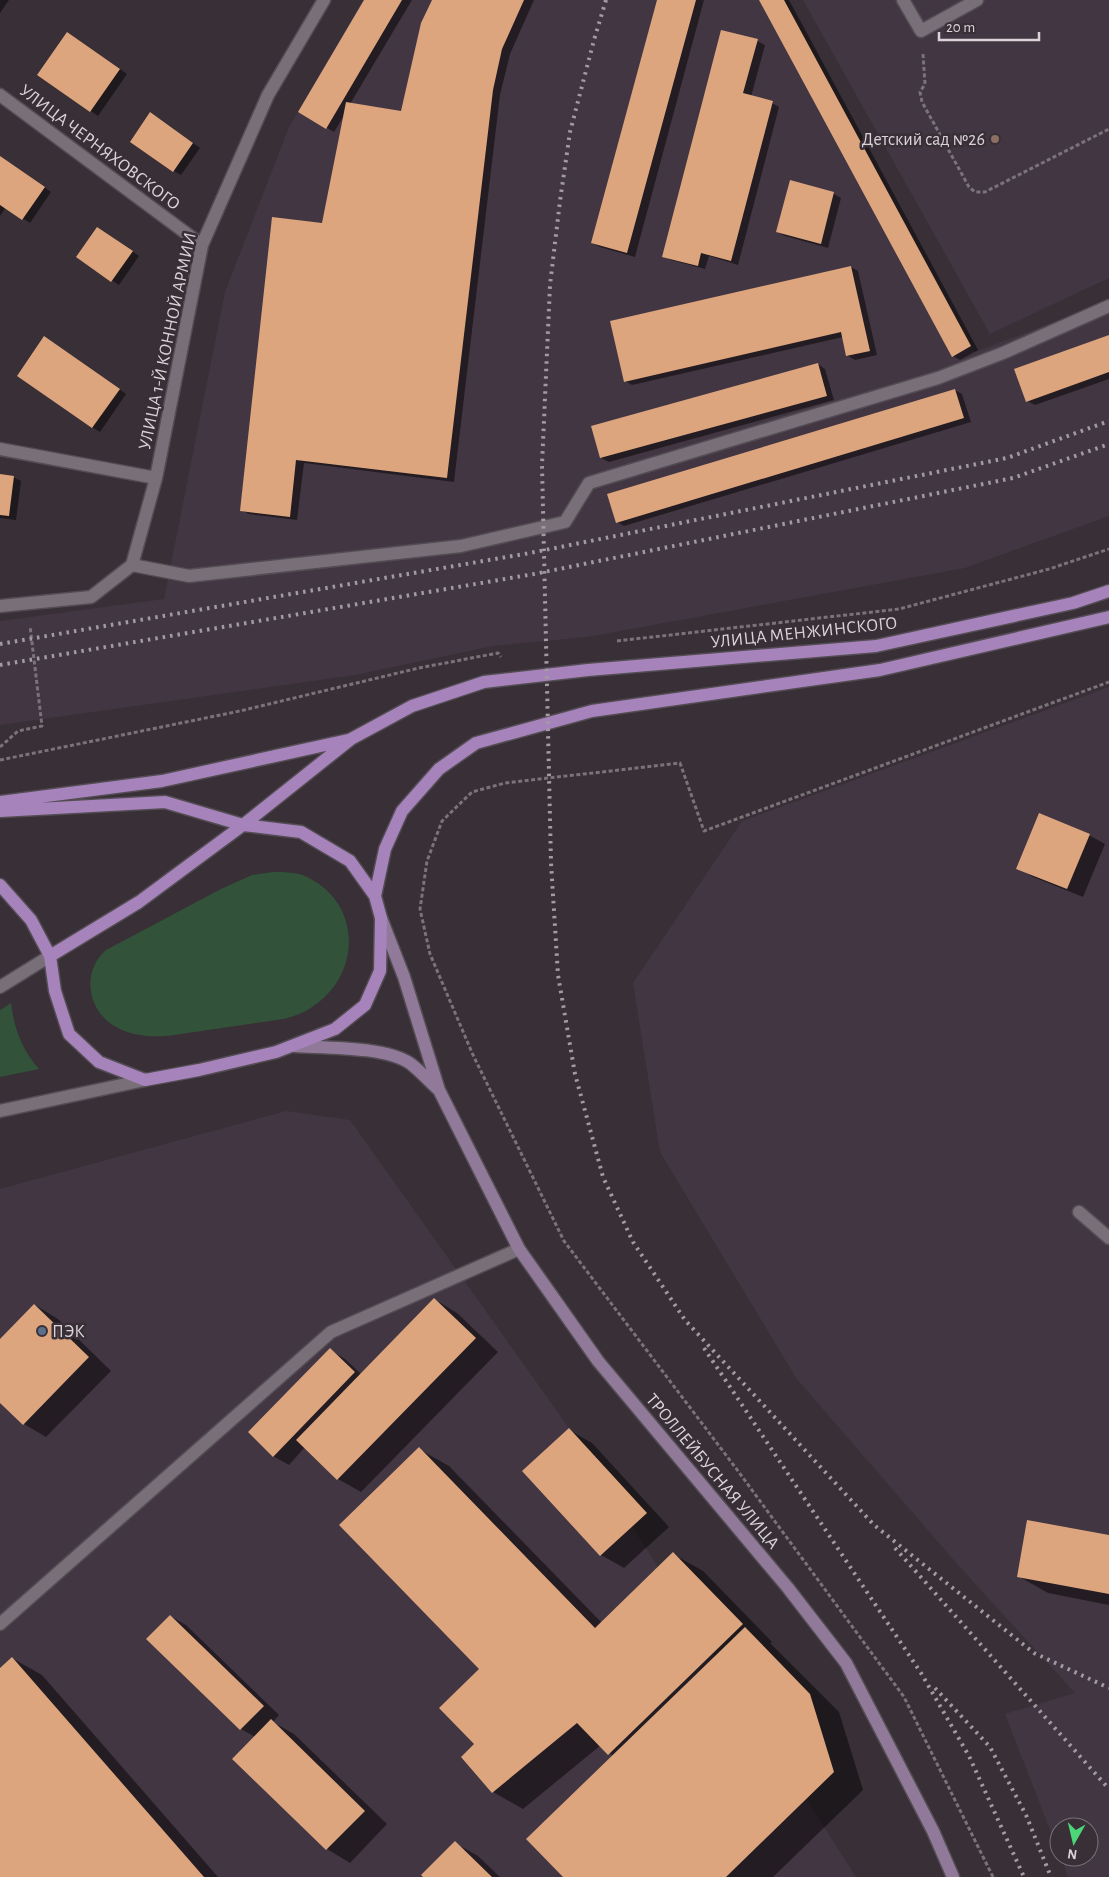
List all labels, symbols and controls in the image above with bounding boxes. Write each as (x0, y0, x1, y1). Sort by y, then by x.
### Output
scale bar (939, 10, 1039, 42)
text: 20 m (946, 20, 975, 35)
street label: УЛИЦА ЧЕРНЯХОВСКОГО (16, 82, 183, 214)
place label: Детский сад №26 (862, 131, 985, 149)
marker: Детский сад №26 (989, 133, 1001, 145)
street label: УЛИЦА 1-Й КОННОЙ АРМИИ (134, 230, 200, 452)
street label: УЛИЦА МЕНЖИНСКОГО (710, 614, 898, 652)
place label: ПЭК (52, 1323, 85, 1341)
marker: ПЭК (36, 1325, 48, 1337)
street label: ТРОЛЛЕЙБУСНАЯ УЛИЦА (642, 1389, 784, 1553)
north arrow (1049, 1817, 1099, 1867)
text: N (1067, 1846, 1078, 1861)

